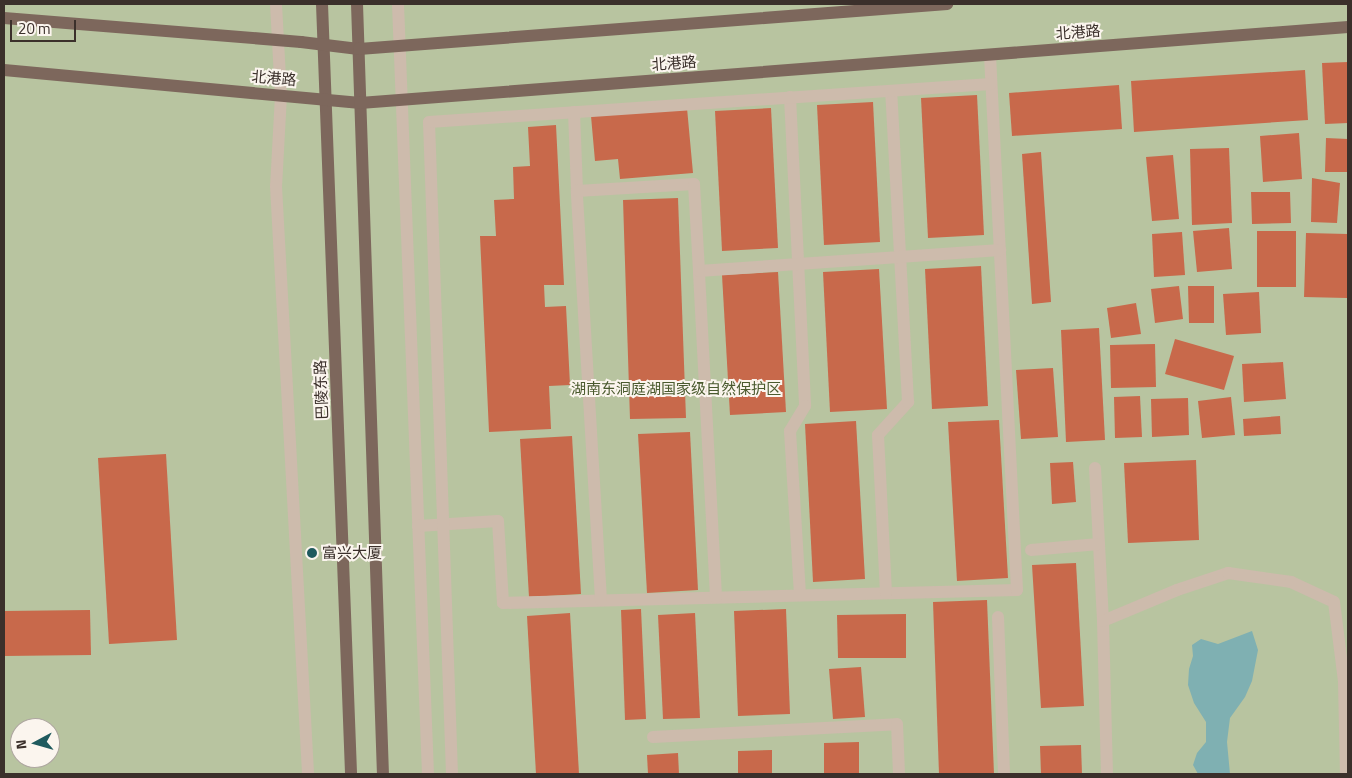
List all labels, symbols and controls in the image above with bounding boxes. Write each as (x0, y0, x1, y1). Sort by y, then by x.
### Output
scale bar (12, 10, 79, 42)
text: 20 m (18, 17, 51, 40)
street label: 北港路 (1055, 21, 1101, 43)
street label: 北港路 (651, 52, 697, 74)
street label: 北港路 (251, 67, 297, 89)
street label: 巴陵东路 (311, 360, 331, 420)
park label: 湖南东洞庭湖国家级自然保护区 (571, 380, 781, 398)
place label: 富兴大厦 (322, 544, 382, 562)
marker: 富兴大厦 (306, 547, 318, 559)
north arrow (10, 718, 60, 768)
text: N (10, 739, 32, 750)

